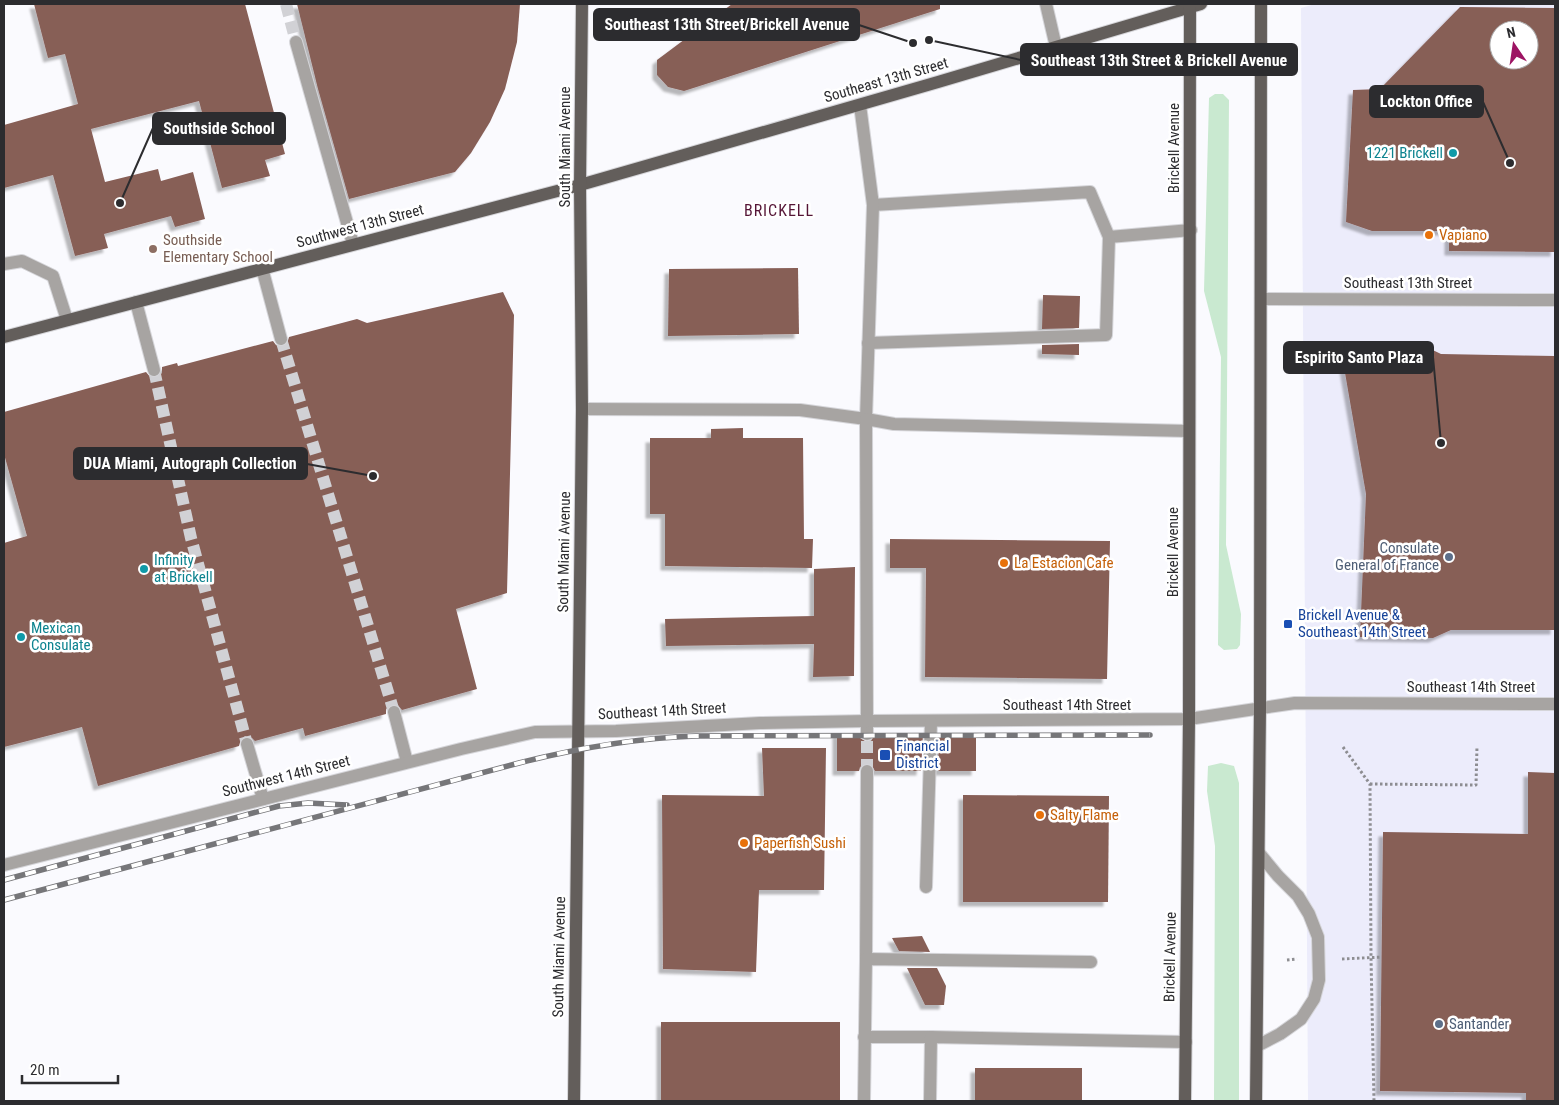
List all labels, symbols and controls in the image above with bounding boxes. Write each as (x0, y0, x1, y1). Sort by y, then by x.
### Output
callout: Southeast 13th Street/Brickell Avenue (594, 9, 859, 40)
text: Southeast 13th Street/Brickell Avenue (604, 15, 850, 34)
north arrow (1489, 20, 1539, 70)
text: N (1505, 24, 1517, 41)
callout: Southeast 13th Street & Brickell Avenue (1021, 44, 1297, 75)
text: Southeast 13th Street & Brickell Avenue (1031, 51, 1288, 70)
street label: Southeast 13th Street (822, 54, 950, 106)
street label: South Miami Avenue (556, 86, 574, 208)
callout: Lockton Office (1370, 86, 1483, 117)
text: Lockton Office (1380, 92, 1473, 111)
street label: Brickell Avenue (1165, 103, 1183, 193)
callout: Southside School (153, 113, 285, 144)
text: Southside School (163, 119, 275, 138)
place label: 1221 Brickell (1366, 144, 1443, 162)
marker: 1221 Brickell (1447, 147, 1459, 159)
street label: Southwest 13th Street (294, 200, 426, 252)
district label: BRICKELL (744, 201, 814, 220)
place label: Vapiano (1439, 226, 1487, 244)
marker: Vapiano (1423, 229, 1435, 241)
place label: Southside Elementary School (163, 231, 273, 266)
marker: Southside Elementary School (147, 243, 159, 255)
street label: Southeast 13th Street (1344, 274, 1472, 292)
callout: Espirito Santo Plaza (1284, 342, 1433, 373)
text: Espirito Santo Plaza (1295, 348, 1424, 367)
callout: DUA Miami, Autograph Collection (74, 448, 307, 479)
text: DUA Miami, Autograph Collection (83, 454, 297, 473)
street label: South Miami Avenue (554, 491, 574, 613)
street label: Brickell Avenue (1164, 507, 1182, 597)
place label: Consulate General of France (1335, 539, 1439, 574)
place label: Infinity at Brickell (154, 551, 213, 586)
marker: Consulate General of France (1443, 551, 1455, 563)
place label: La Estacion Cafe (1014, 554, 1114, 572)
marker: La Estacion Cafe (998, 557, 1010, 569)
marker: Infinity at Brickell (138, 563, 150, 575)
place label: Brickell Avenue & Southeast 14th Street (1298, 606, 1426, 641)
marker: Brickell Avenue & Southeast 14th Street (1282, 618, 1294, 630)
place label: Mexican Consulate (31, 619, 91, 654)
marker: Mexican Consulate (15, 631, 27, 643)
street label: Southeast 14th Street (1407, 678, 1535, 696)
street label: Southeast 14th Street (1003, 696, 1131, 714)
street label: Southeast 14th Street (597, 699, 727, 723)
place label: Financial District (896, 737, 949, 772)
marker: Financial District (878, 748, 892, 762)
street label: Southwest 14th Street (220, 751, 352, 801)
place label: Salty Flame (1050, 806, 1119, 824)
marker: Salty Flame (1034, 809, 1046, 821)
place label: Paperfish Sushi (754, 834, 846, 852)
marker: Paperfish Sushi (738, 837, 750, 849)
street label: South Miami Avenue (549, 896, 569, 1018)
street label: Brickell Avenue (1160, 912, 1180, 1002)
place label: Santander (1449, 1015, 1510, 1033)
marker: Santander (1433, 1018, 1445, 1030)
scale bar (22, 1052, 119, 1084)
text: 20 m (30, 1061, 60, 1079)

